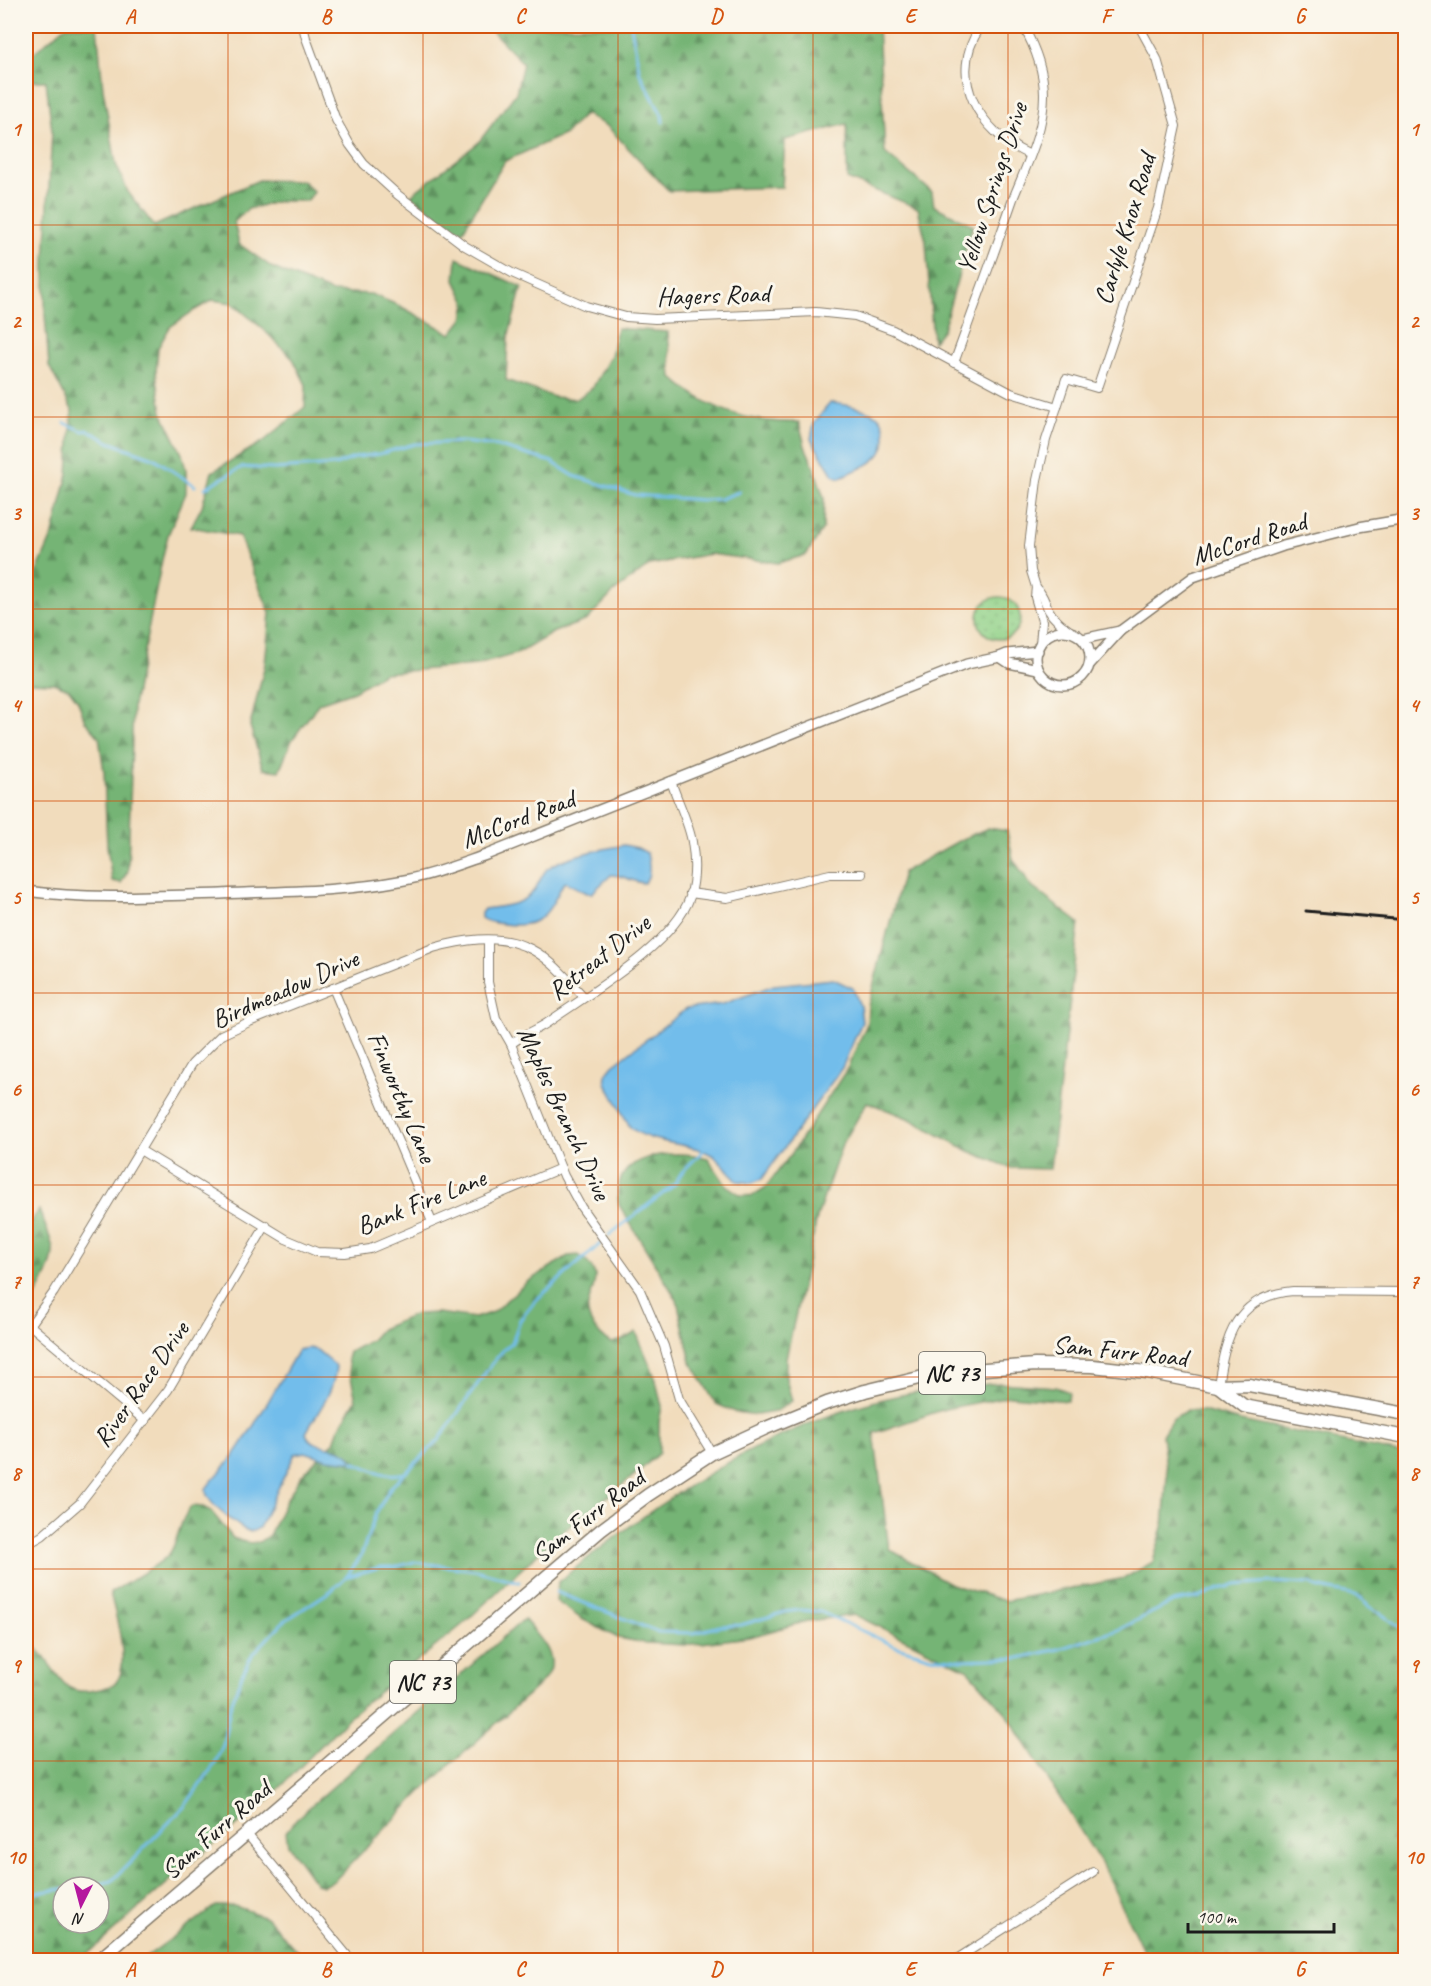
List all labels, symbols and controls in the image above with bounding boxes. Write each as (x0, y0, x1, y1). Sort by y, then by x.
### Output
text: A (125, 4, 137, 29)
text: B (321, 4, 333, 29)
text: C (515, 4, 527, 29)
text: D (710, 4, 724, 29)
text: E (905, 4, 919, 29)
text: F (1101, 4, 1115, 29)
text: G (1295, 4, 1308, 29)
street label: Yellow Springs Drive (949, 97, 1036, 277)
text: 1 (12, 117, 23, 142)
text: 1 (1410, 117, 1421, 142)
street label: Carlyle Knox Road (1086, 146, 1165, 308)
street label: Hagers Road (656, 276, 774, 313)
text: 2 (12, 309, 23, 334)
text: 2 (1410, 309, 1421, 334)
text: 3 (12, 501, 23, 526)
text: 3 (1410, 501, 1421, 526)
street label: McCord Road (1188, 504, 1314, 573)
text: 4 (12, 693, 24, 718)
text: 4 (1410, 693, 1422, 718)
street label: McCord Road (457, 781, 583, 856)
text: 5 (12, 885, 23, 910)
text: 5 (1410, 885, 1421, 910)
street label: Retreat Drive (541, 906, 658, 1007)
street label: Birdmeadow Drive (206, 941, 365, 1036)
street label: Maples Branch Drive (509, 1021, 619, 1206)
street label: Finworthy Lane (360, 1027, 445, 1169)
text: 6 (11, 1077, 22, 1102)
text: 6 (1409, 1077, 1420, 1102)
street label: Bank Fire Lane (352, 1161, 492, 1243)
text: 7 (12, 1269, 23, 1294)
text: 7 (1410, 1269, 1421, 1294)
street label: River Race Drive (86, 1313, 197, 1453)
street label: Sam Furr Road (1051, 1328, 1193, 1375)
road number: NC 73 (919, 1352, 985, 1394)
street label: Sam Furr Road (525, 1459, 654, 1570)
text: 8 (12, 1461, 24, 1486)
text: 8 (1410, 1461, 1422, 1486)
text: 9 (12, 1653, 23, 1678)
text: 9 (1410, 1653, 1421, 1678)
road number: NC 73 (390, 1661, 456, 1703)
street label: Sam Furr Road (154, 1771, 281, 1887)
text: 10 (7, 1845, 27, 1870)
text: 10 (1405, 1845, 1425, 1870)
north arrow (51, 1875, 111, 1935)
scale bar (1188, 1896, 1334, 1934)
text: 100 m (1197, 1906, 1238, 1928)
text: N (70, 1908, 86, 1929)
text: A (125, 1957, 137, 1982)
text: B (321, 1957, 333, 1982)
text: C (515, 1957, 527, 1982)
text: D (710, 1957, 724, 1982)
text: E (905, 1957, 919, 1982)
text: F (1101, 1957, 1115, 1982)
text: G (1295, 1957, 1308, 1982)

